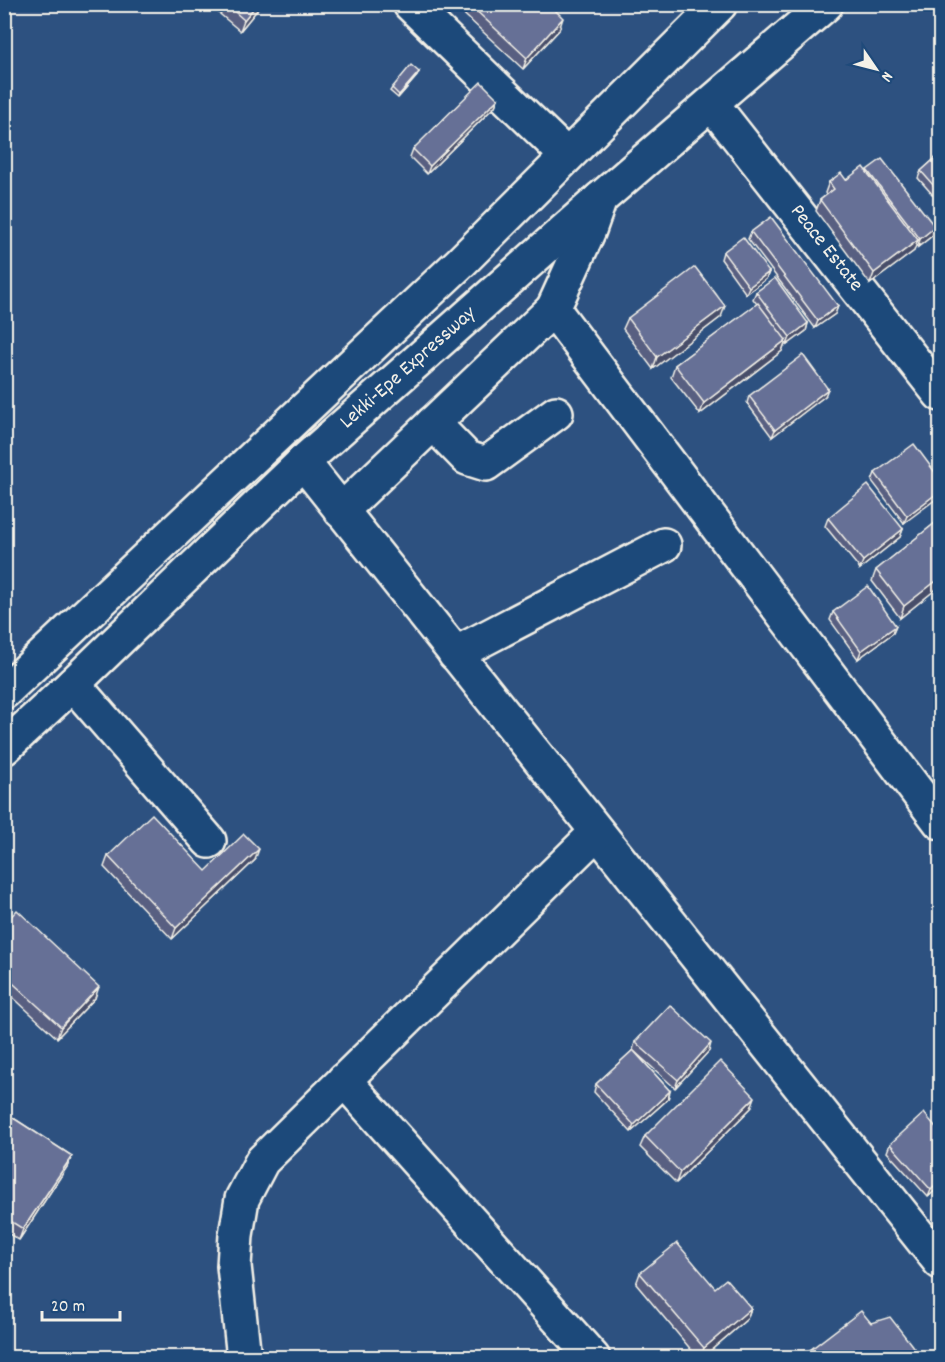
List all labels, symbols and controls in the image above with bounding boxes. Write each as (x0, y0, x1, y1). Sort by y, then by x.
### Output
north arrow (846, 39, 906, 99)
text: N (874, 66, 898, 86)
street label: Peace Estate (782, 198, 870, 299)
street label: Lekki-Epe Expressway (334, 299, 484, 437)
scale bar (42, 1284, 120, 1322)
text: 20 m (51, 1295, 85, 1320)

